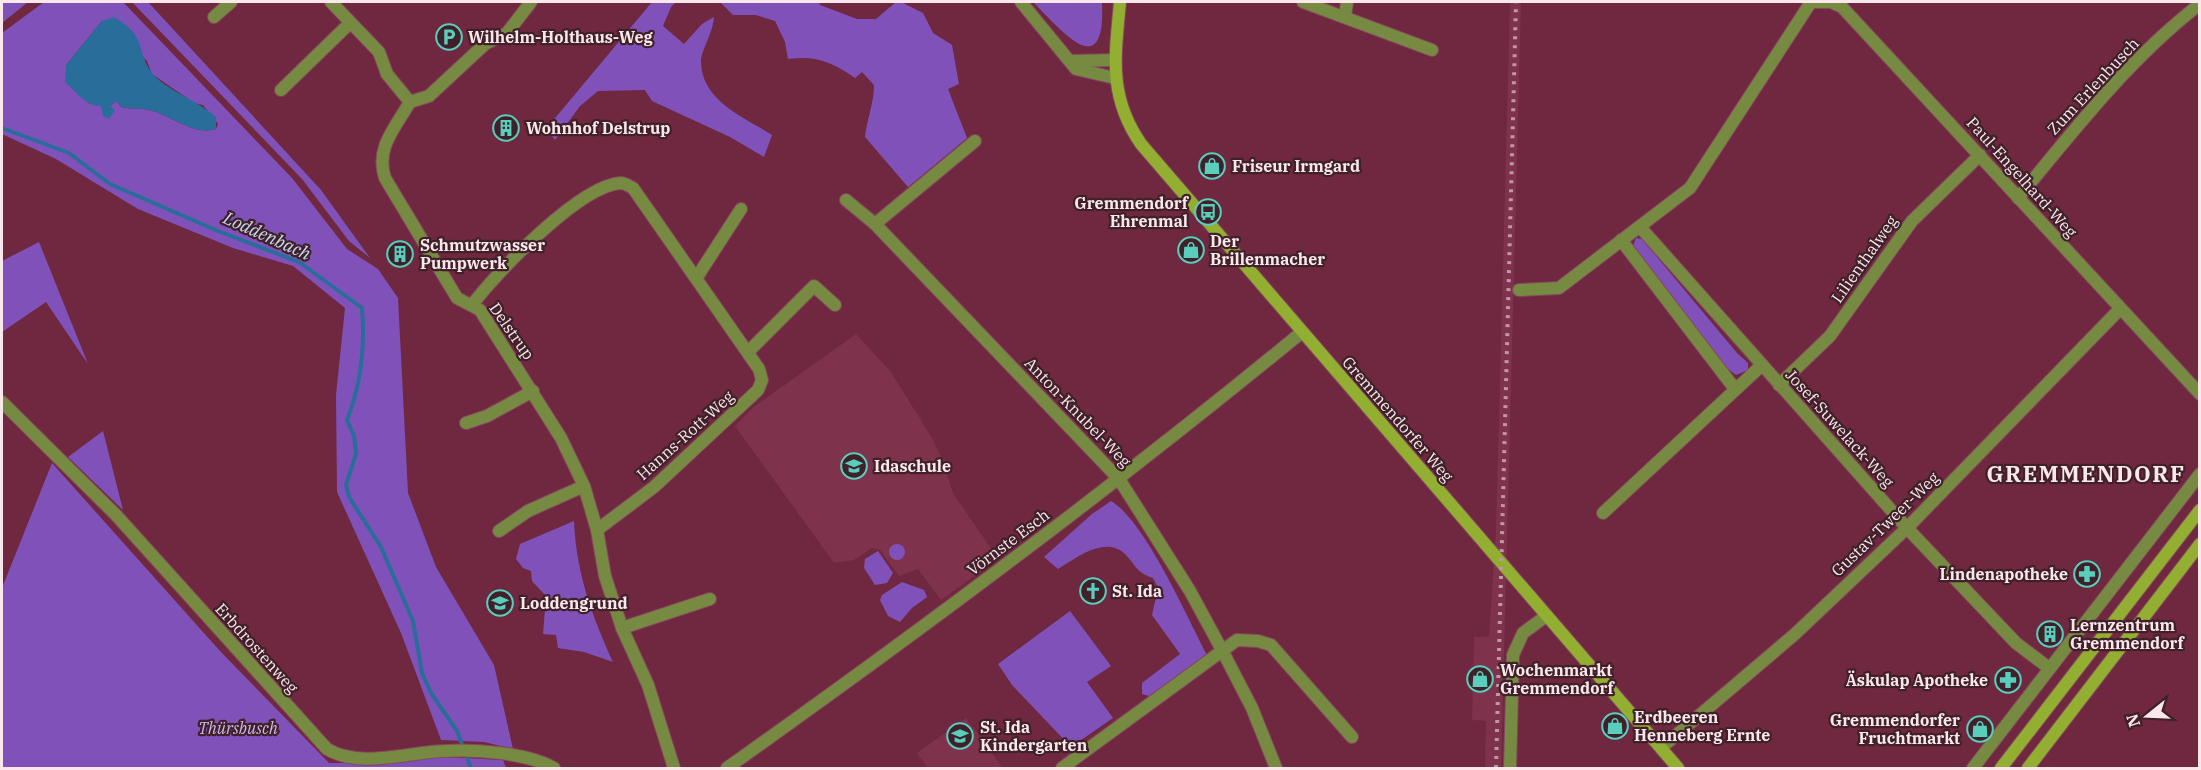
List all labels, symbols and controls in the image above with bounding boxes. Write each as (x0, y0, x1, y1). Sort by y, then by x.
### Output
parking icon: Wilhelm-Holthaus-Weg (434, 22, 464, 52)
place label: Wilhelm-Holthaus-Weg (468, 27, 653, 47)
street label: Zum Erlenbusch (2043, 33, 2143, 139)
building icon: Wohnhof Delstrup (491, 113, 521, 143)
street label: Paul-Engelhard-Weg (1963, 113, 2082, 242)
place label: Wohnhof Delstrup (526, 118, 671, 138)
shop icon: Friseur Irmgard (1197, 151, 1227, 181)
place label: Friseur Irmgard (1232, 156, 1360, 176)
place label: Gremmendorf Ehrenmal (1074, 193, 1190, 231)
bus stop icon: Gremmendorf Ehrenmal (1193, 197, 1223, 227)
water label: Loddenbach (219, 206, 314, 265)
street label: Lilienthalweg (1827, 211, 1902, 306)
place label: Der Brillenmacher (1210, 231, 1325, 269)
place label: Schmutzwasser Pumpwerk (420, 235, 545, 273)
shop icon: Der Brillenmacher (1176, 235, 1206, 265)
building icon: Schmutzwasser Pumpwerk (385, 239, 415, 269)
street label: Delstrup (485, 299, 539, 364)
street label: Gremmendorfer Weg (1338, 352, 1458, 486)
street label: Anton-Knubel-Weg (1021, 353, 1136, 471)
street label: Josef-Suwelack-Weg (1782, 365, 1899, 492)
street label: Hanns-Rott-Weg (632, 386, 738, 484)
school or university icon: Idaschule (839, 451, 869, 481)
place label: Idaschule (874, 456, 951, 476)
district label: GREMMENDORF (1986, 459, 2186, 488)
street label: Gustav-Tweer-Weg (1827, 467, 1943, 580)
street label: Vörnste Esch (963, 505, 1053, 579)
pharmacy icon: Lindenapotheke (2072, 559, 2102, 589)
place label: Lindenapotheke (1940, 564, 2068, 584)
church icon: St. Ida (1078, 576, 1108, 606)
place label: St. Ida (1112, 581, 1162, 601)
school or university icon: Loddengrund (485, 588, 515, 618)
place label: Loddengrund (520, 593, 628, 613)
street label: Erbdrostenweg (211, 599, 303, 697)
place label: Lernzentrum Gremmendorf (2070, 615, 2186, 653)
building icon: Lernzentrum Gremmendorf (2035, 619, 2065, 649)
place label: Wochenmarkt Gremmendorf (1500, 660, 1616, 698)
shop icon: Wochenmarkt Gremmendorf (1465, 664, 1495, 694)
pharmacy icon: Äskulap Apotheke (1993, 665, 2023, 695)
place label: Äskulap Apotheke (1846, 670, 1988, 690)
north arrow (2117, 686, 2177, 746)
place label: Erdbeeren Henneberg Ernte (1634, 707, 1770, 745)
place label: Gremmendorfer Fruchtmarkt (1830, 710, 1960, 748)
shop icon: Erdbeeren Henneberg Ernte (1600, 711, 1630, 741)
text: N (2121, 712, 2144, 730)
shop icon: Gremmendorfer Fruchtmarkt (1965, 714, 1995, 744)
place label: St. Ida Kindergarten (980, 717, 1088, 755)
park label: Thürsbusch (198, 718, 278, 738)
school or university icon: St. Ida Kindergarten (945, 721, 975, 751)

